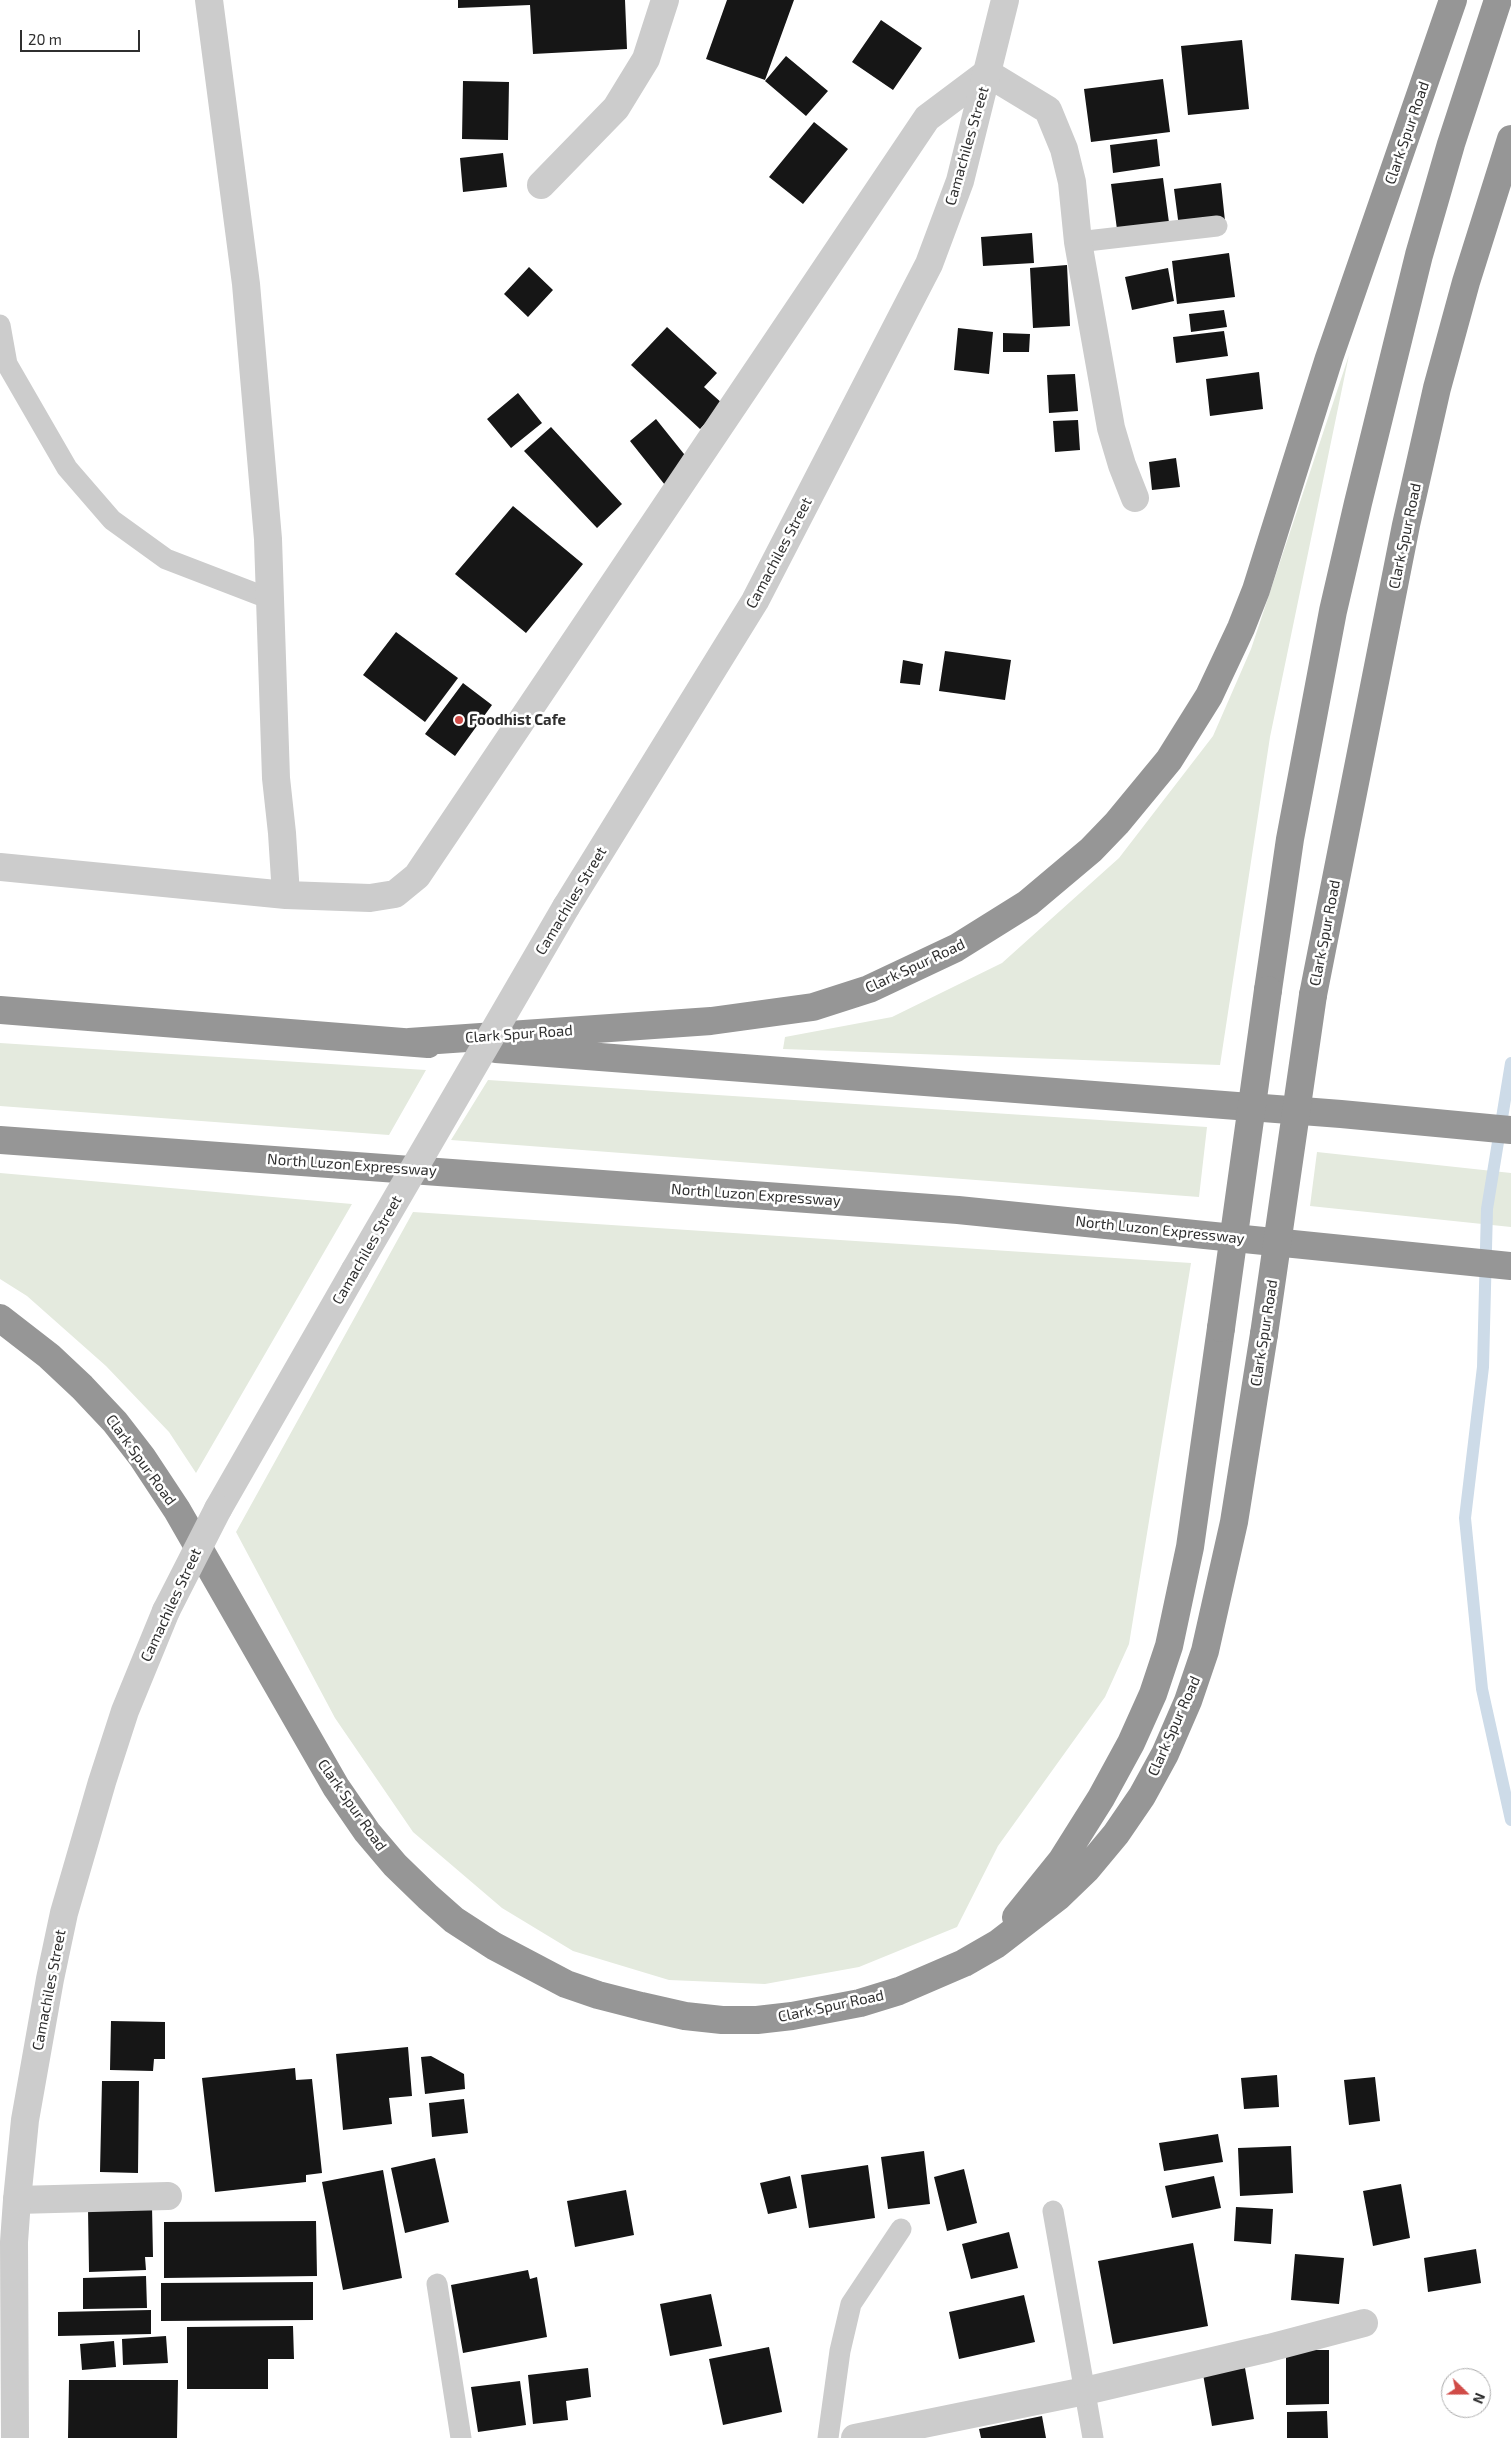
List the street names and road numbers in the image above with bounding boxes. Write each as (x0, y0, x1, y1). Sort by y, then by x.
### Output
street label: Clark Spur Road (1381, 79, 1433, 187)
street label: Camachiles Street (941, 84, 993, 208)
street label: Clark Spur Road (1385, 481, 1425, 591)
street label: Camachiles Street (742, 494, 816, 612)
street label: Camachiles Street (532, 844, 610, 958)
street label: Clark Spur Road (1306, 878, 1344, 988)
street label: Clark Spur Road (862, 935, 968, 997)
street label: Clark Spur Road (465, 1021, 573, 1047)
street label: North Luzon Expressway (267, 1150, 437, 1180)
street label: North Luzon Expressway (671, 1180, 841, 1210)
street label: Camachiles Street (328, 1192, 406, 1308)
street label: North Luzon Expressway (1075, 1212, 1245, 1248)
street label: Clark Spur Road (1247, 1278, 1281, 1388)
street label: Clark Spur Road (102, 1411, 180, 1509)
street label: Camachiles Street (137, 1545, 205, 1665)
street label: Clark Spur Road (1144, 1673, 1204, 1779)
street label: Clark Spur Road (314, 1756, 390, 1854)
street label: Camachiles Street (28, 1928, 70, 2052)
street label: Clark Spur Road (776, 1986, 886, 2026)

